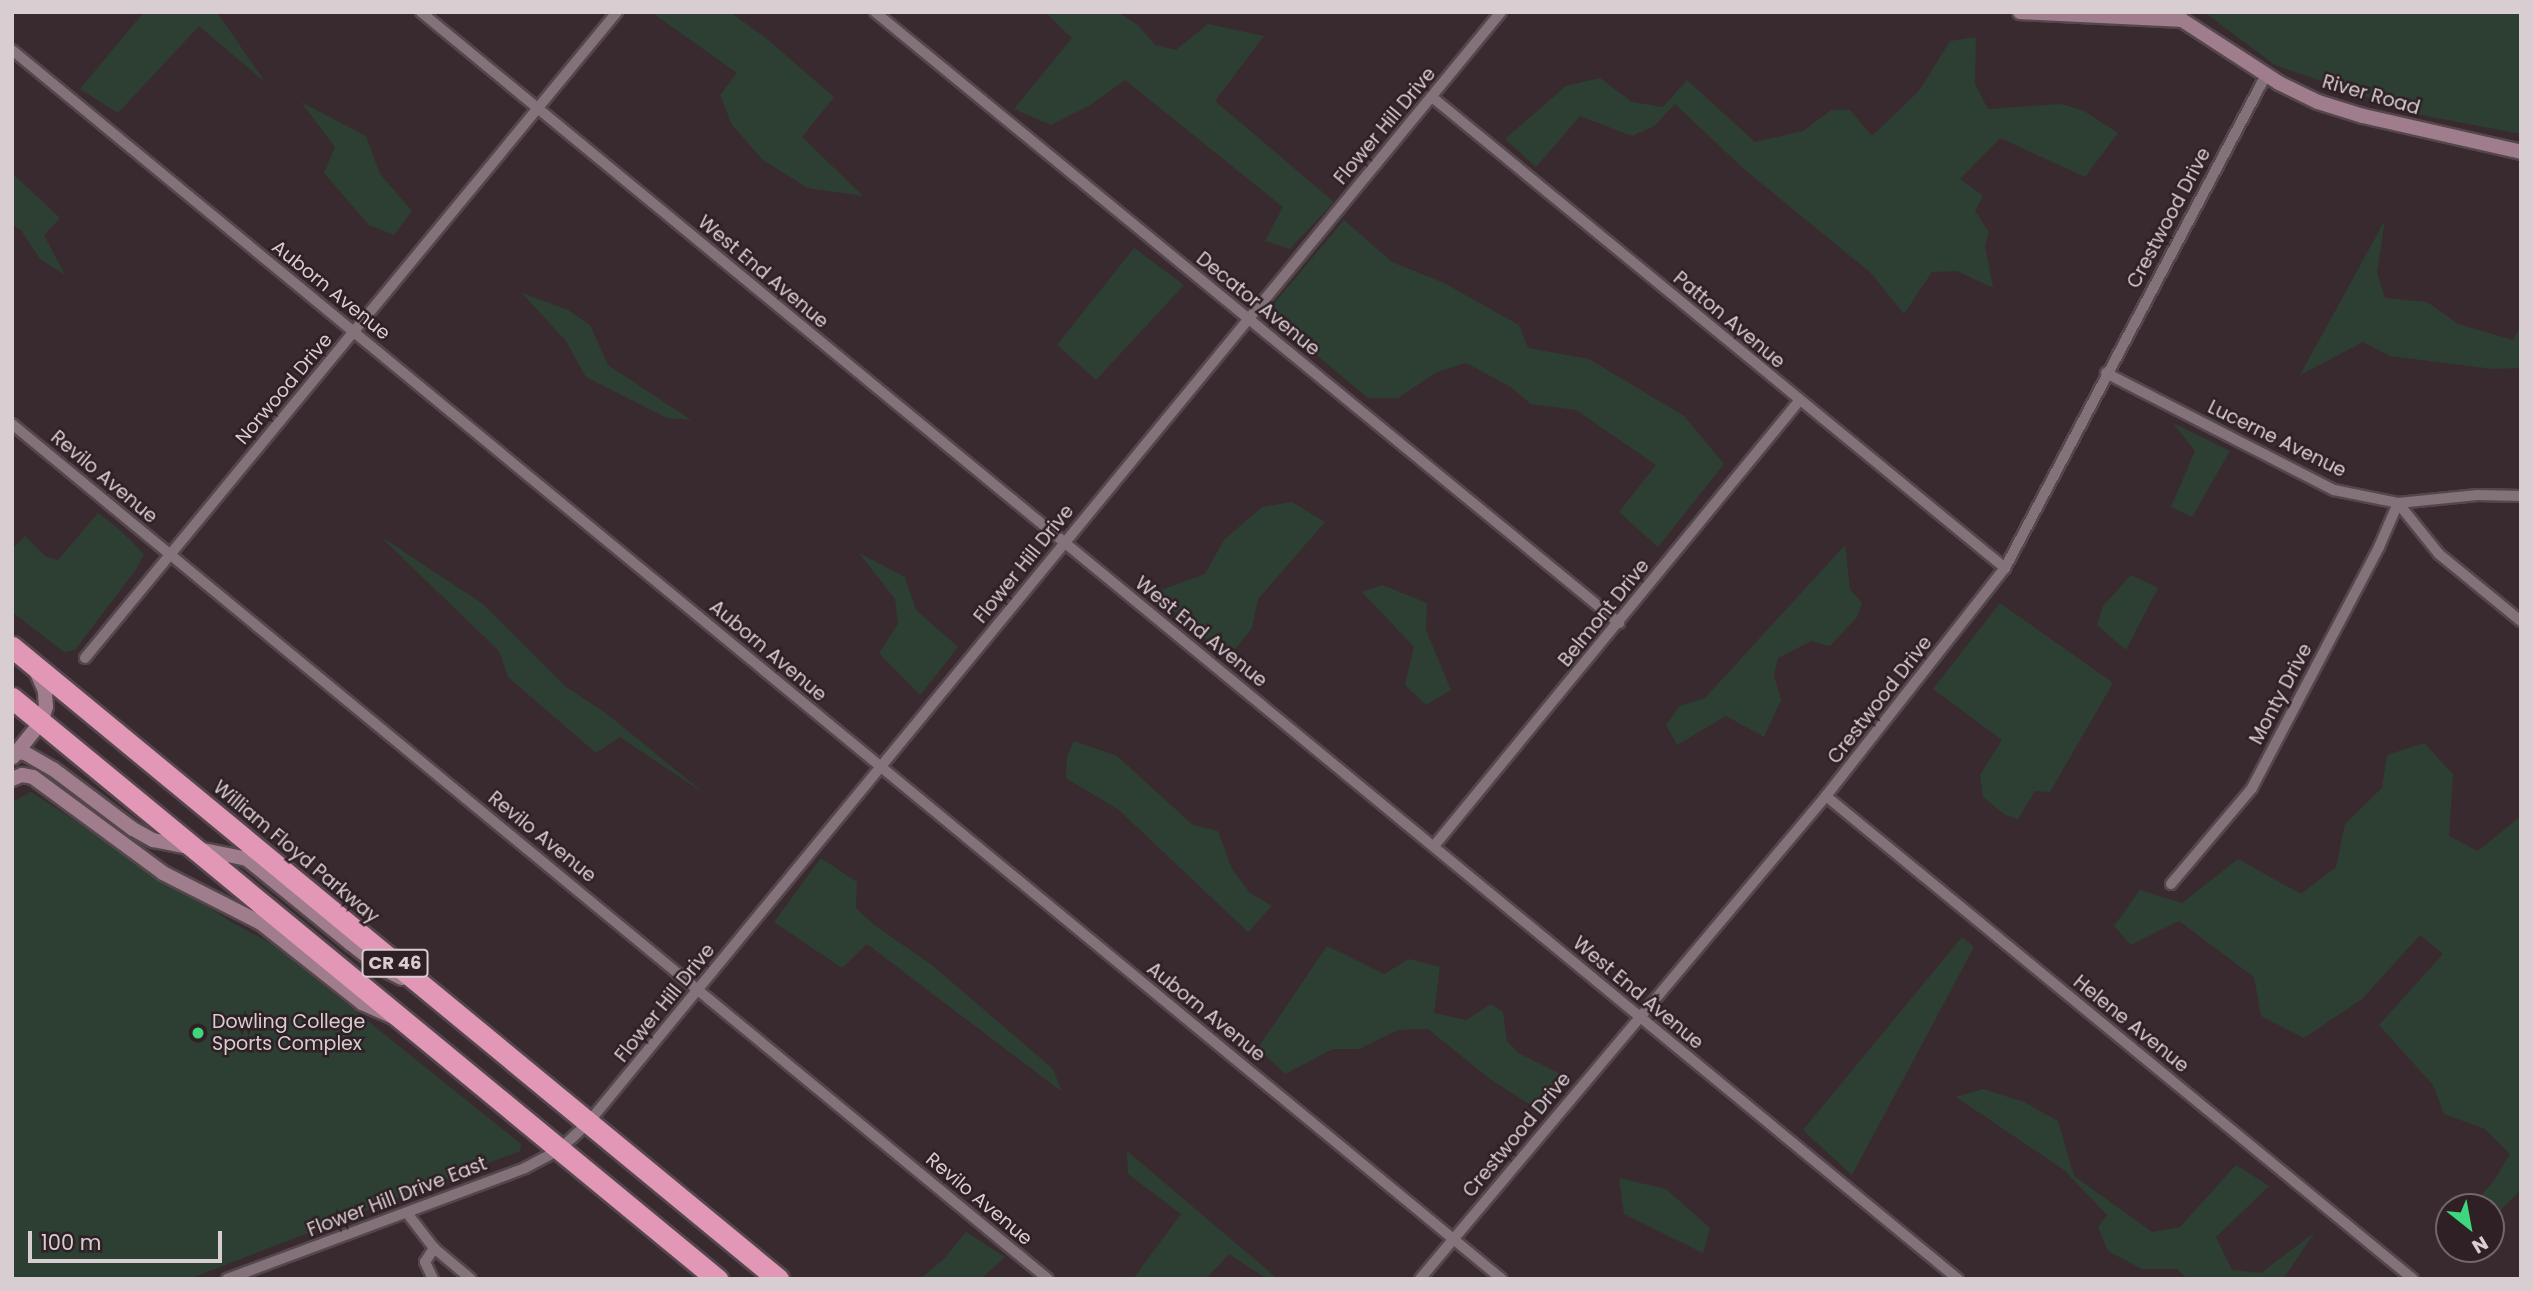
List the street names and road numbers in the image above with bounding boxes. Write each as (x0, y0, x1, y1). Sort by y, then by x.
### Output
street label: Flower Hill Drive (1329, 63, 1441, 189)
street label: River Road (2320, 70, 2422, 120)
street label: Crestwood Drive (2122, 144, 2216, 292)
street label: West End Avenue (693, 211, 833, 333)
street label: Auborn Avenue (267, 235, 395, 345)
street label: Decator Avenue (1192, 247, 1324, 361)
street label: Patton Avenue (1669, 267, 1789, 373)
street label: Norwood Drive (231, 329, 337, 449)
street label: Lucerne Avenue (2204, 396, 2350, 482)
street label: Revilo Avenue (46, 426, 162, 528)
street label: Flower Hill Drive (969, 500, 1079, 628)
street label: Belmont Drive (1554, 555, 1654, 671)
street label: West End Avenue (1130, 572, 1272, 692)
street label: Auborn Avenue (705, 595, 831, 707)
street label: Crestwood Drive (1823, 632, 1937, 768)
street label: Monty Drive (2245, 640, 2317, 748)
street label: William Floyd Parkway (208, 776, 384, 928)
street label: Revilo Avenue (484, 787, 600, 887)
street label: West End Avenue (1568, 932, 1708, 1054)
street label: Flower Hill Drive (610, 939, 720, 1067)
road number: CR 46 (360, 948, 430, 978)
street label: Auborn Avenue (1142, 957, 1270, 1067)
street label: Helene Avenue (2069, 971, 2193, 1077)
street label: Crestwood Drive (1458, 1068, 1576, 1202)
street label: Revilo Avenue (921, 1148, 1037, 1250)
street label: Flower Hill Drive East (304, 1152, 490, 1242)

